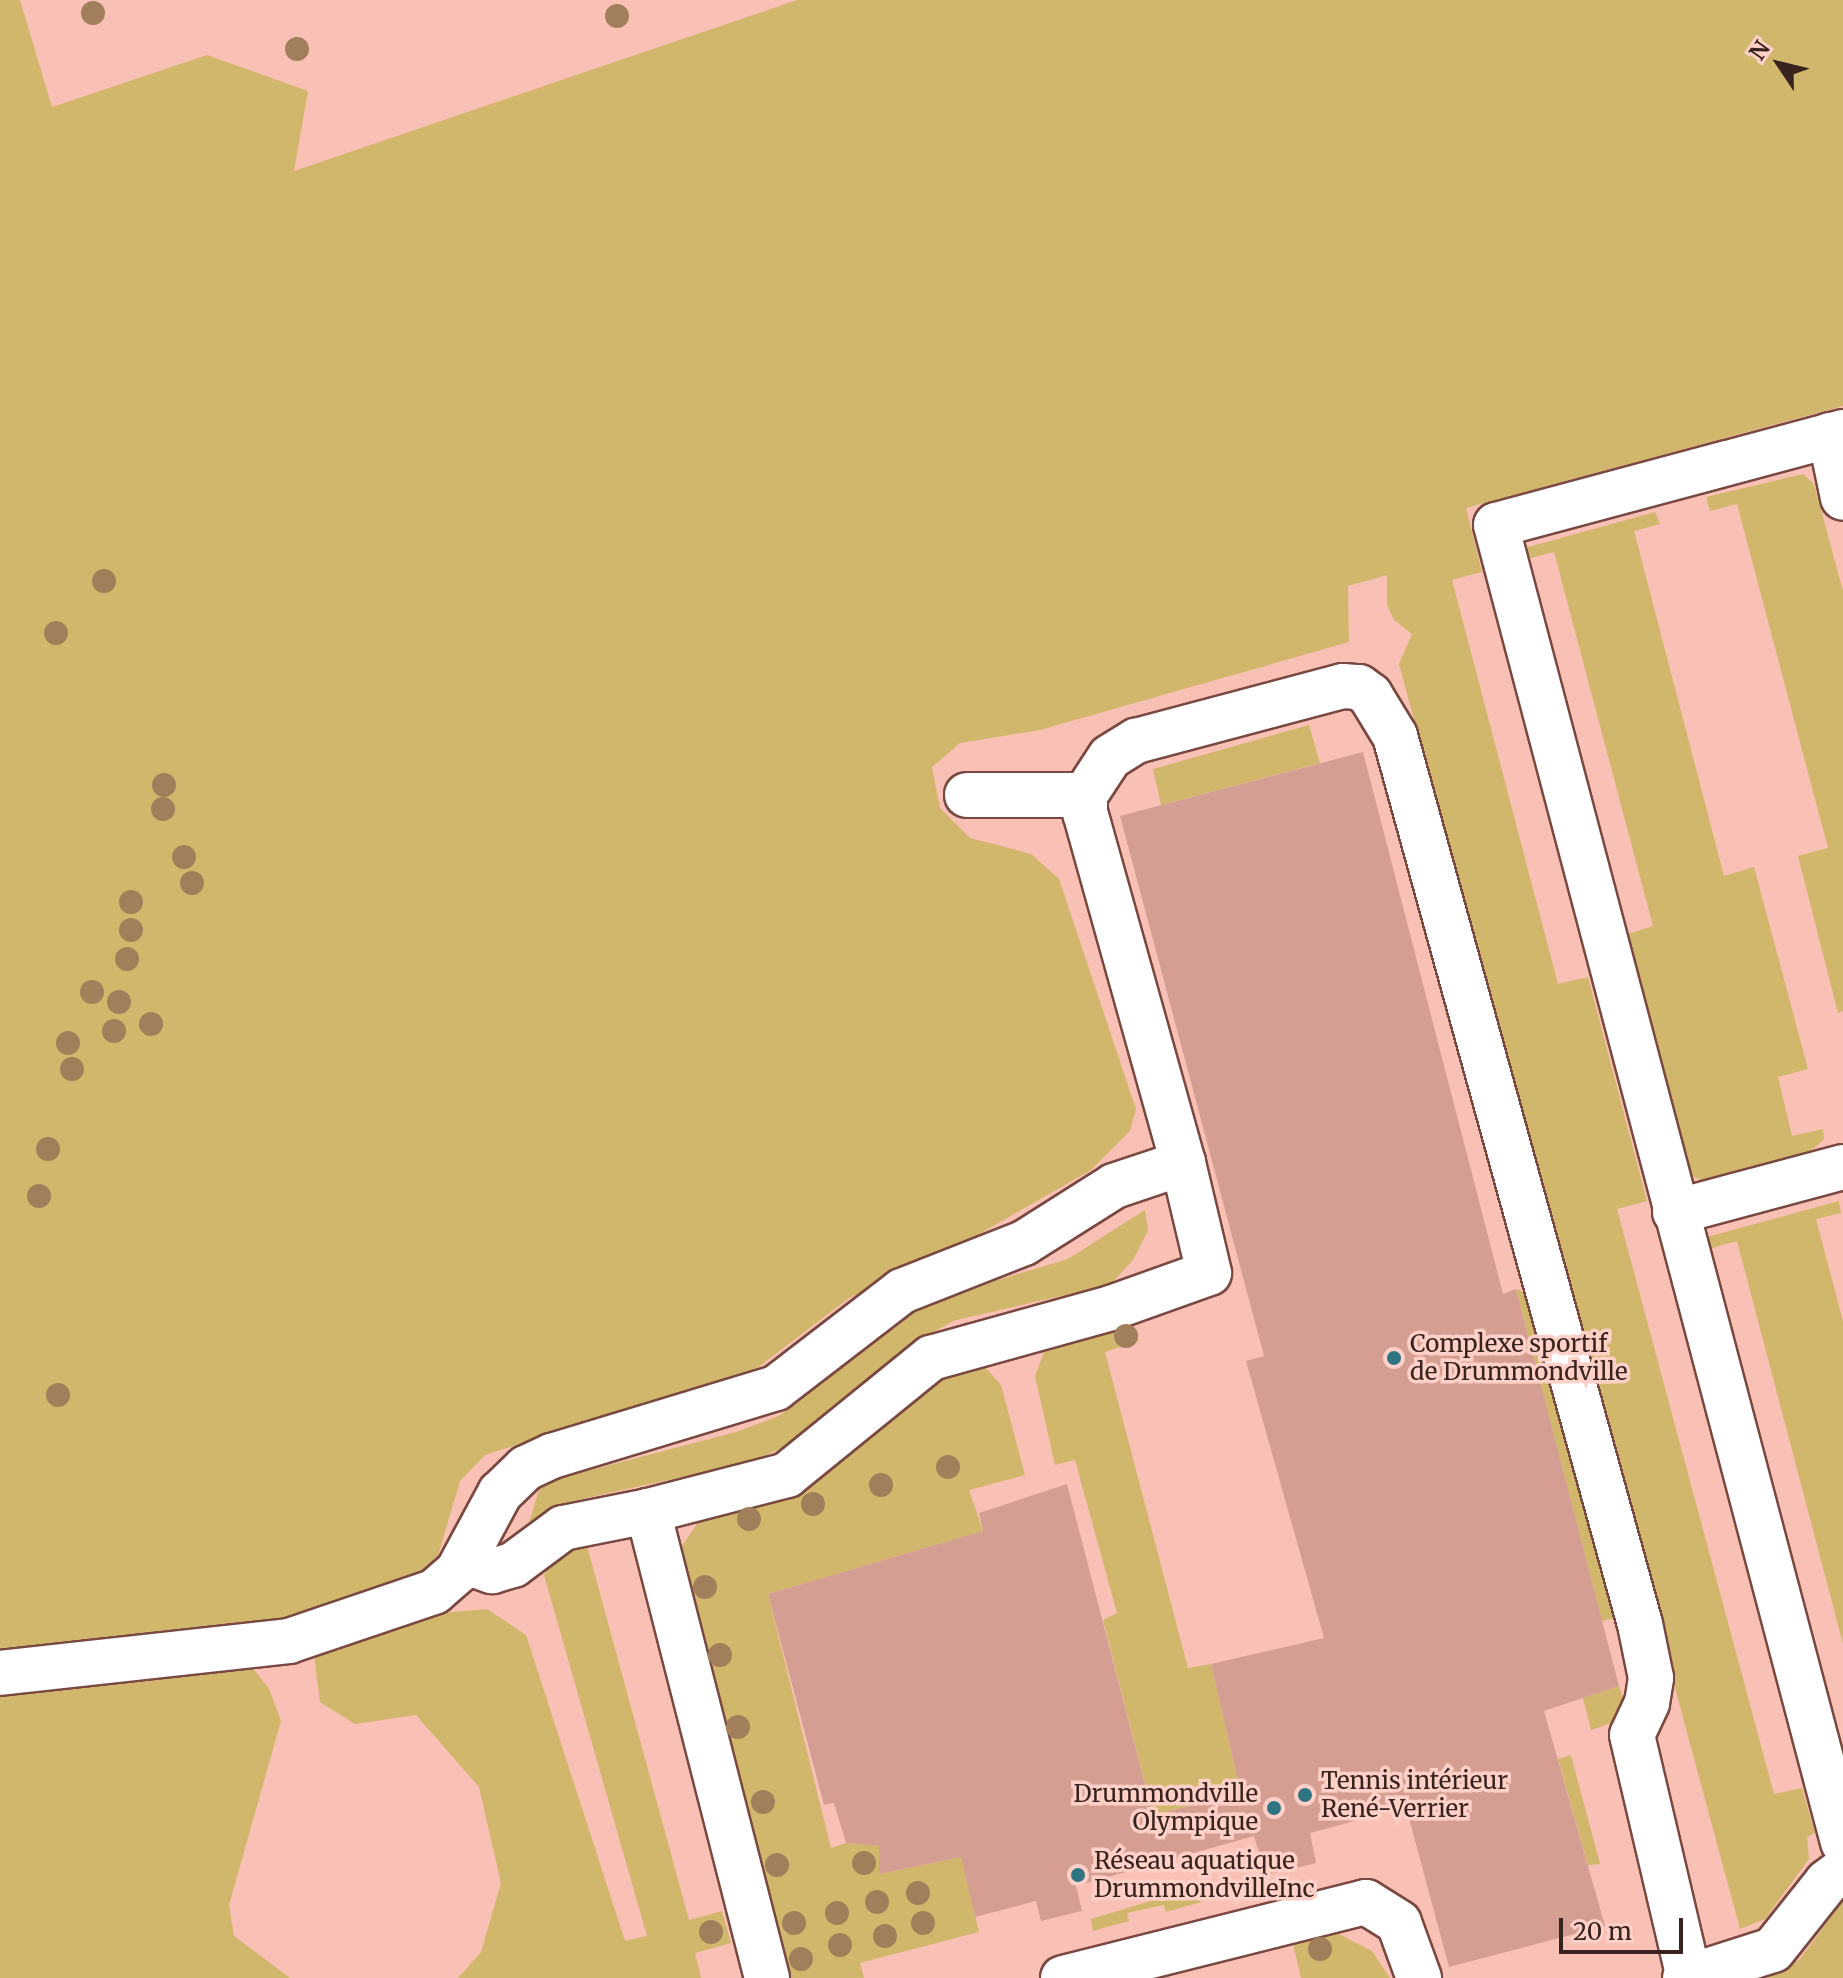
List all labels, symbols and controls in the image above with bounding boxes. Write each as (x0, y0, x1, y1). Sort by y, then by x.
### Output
north arrow (1739, 24, 1819, 104)
text: N (1743, 35, 1776, 65)
place label: Complexe sportif de Drummondville (1410, 1330, 1627, 1386)
marker: Complexe sportif de Drummondville (1385, 1349, 1403, 1367)
place label: Tennis intérieur René-Verrier (1321, 1767, 1508, 1823)
place label: Drummondville Olympique (1073, 1780, 1258, 1836)
marker: Tennis intérieur René-Verrier (1296, 1786, 1314, 1804)
marker: Drummondville Olympique (1265, 1799, 1283, 1817)
place label: Réseau aquatique DrummondvilleInc (1094, 1847, 1315, 1903)
marker: Réseau aquatique DrummondvilleInc (1069, 1866, 1087, 1884)
scale bar (1563, 1902, 1687, 1952)
text: 20 m (1573, 1916, 1632, 1947)

